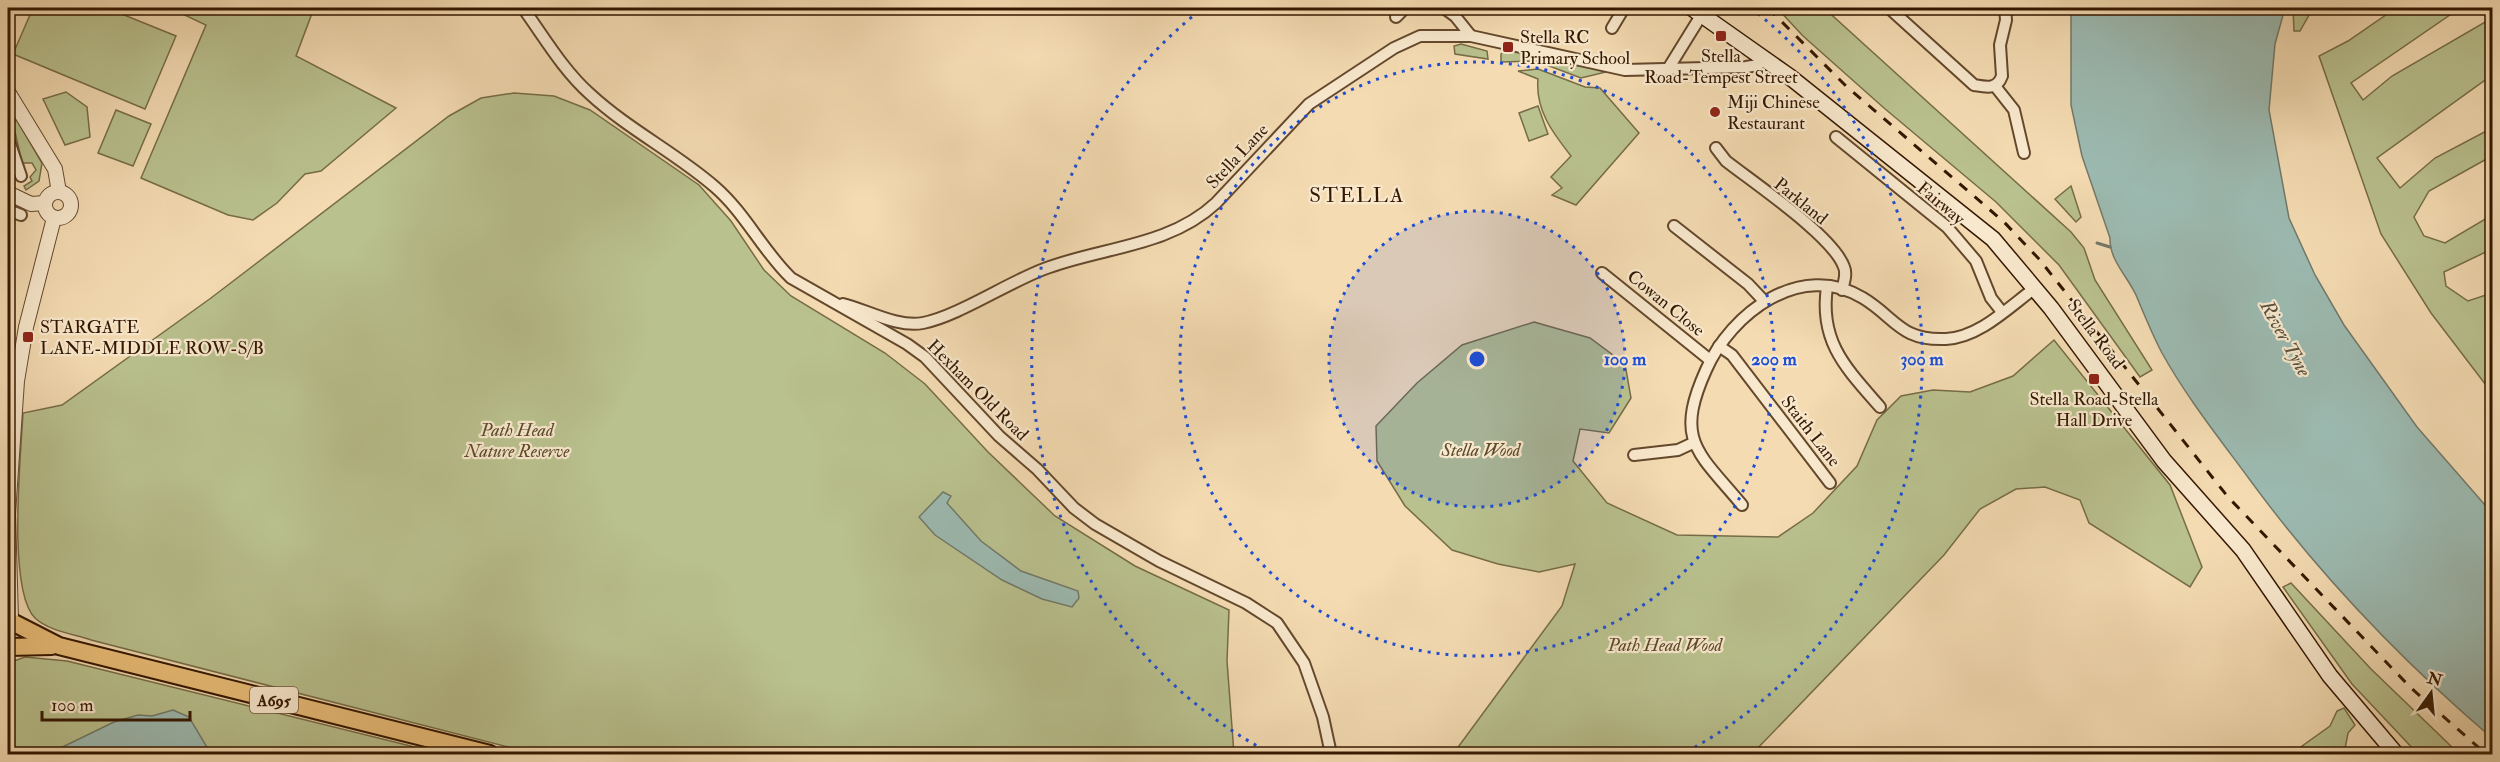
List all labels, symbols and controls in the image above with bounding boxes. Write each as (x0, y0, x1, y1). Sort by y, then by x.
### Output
place label: Stella RC Primary School (1520, 26, 1631, 70)
marker: Stella Road-Tempest Street (1714, 29, 1728, 43)
marker: Stella RC Primary School (1501, 40, 1515, 54)
place label: Stella Road-Tempest Street (1644, 45, 1798, 89)
place label: Miji Chinese Restaurant (1727, 91, 1820, 135)
marker: Miji Chinese Restaurant (1708, 105, 1722, 119)
street label: Stella Lane (1201, 119, 1274, 194)
street label: Parkland (1769, 173, 1832, 230)
street label: Fairway (1912, 177, 1970, 231)
district label: STELLA (1309, 182, 1405, 209)
street label: Cowan Close (1622, 265, 1710, 342)
street label: Stella Road (2062, 295, 2129, 374)
water label: River Tyne (2254, 295, 2317, 381)
place label: STARGATE LANE-MIDDLE ROW-S/B (40, 316, 264, 360)
marker: STARGATE LANE-MIDDLE ROW-S/B (21, 330, 35, 344)
street label: Hexham Old Road (922, 335, 1033, 446)
text: 100 m (1604, 348, 1647, 371)
text: 200 m (1751, 348, 1798, 371)
text: 300 m (1900, 348, 1945, 371)
centre of rings (1467, 349, 1487, 369)
marker: Stella Road-Stella Hall Drive (2087, 372, 2101, 386)
place label: Stella Road-Stella Hall Drive (2029, 388, 2159, 432)
street label: Staith Lane (1776, 391, 1846, 472)
park label: Path Head Nature Reserve (464, 419, 570, 463)
park label: Stella Wood (1441, 439, 1522, 462)
park label: Path Head Wood (1607, 634, 1724, 657)
north arrow (2401, 663, 2461, 723)
text: N (2424, 668, 2445, 691)
scale bar (42, 684, 190, 722)
road number: A695 (250, 687, 298, 713)
text: 100 m (51, 694, 94, 717)

